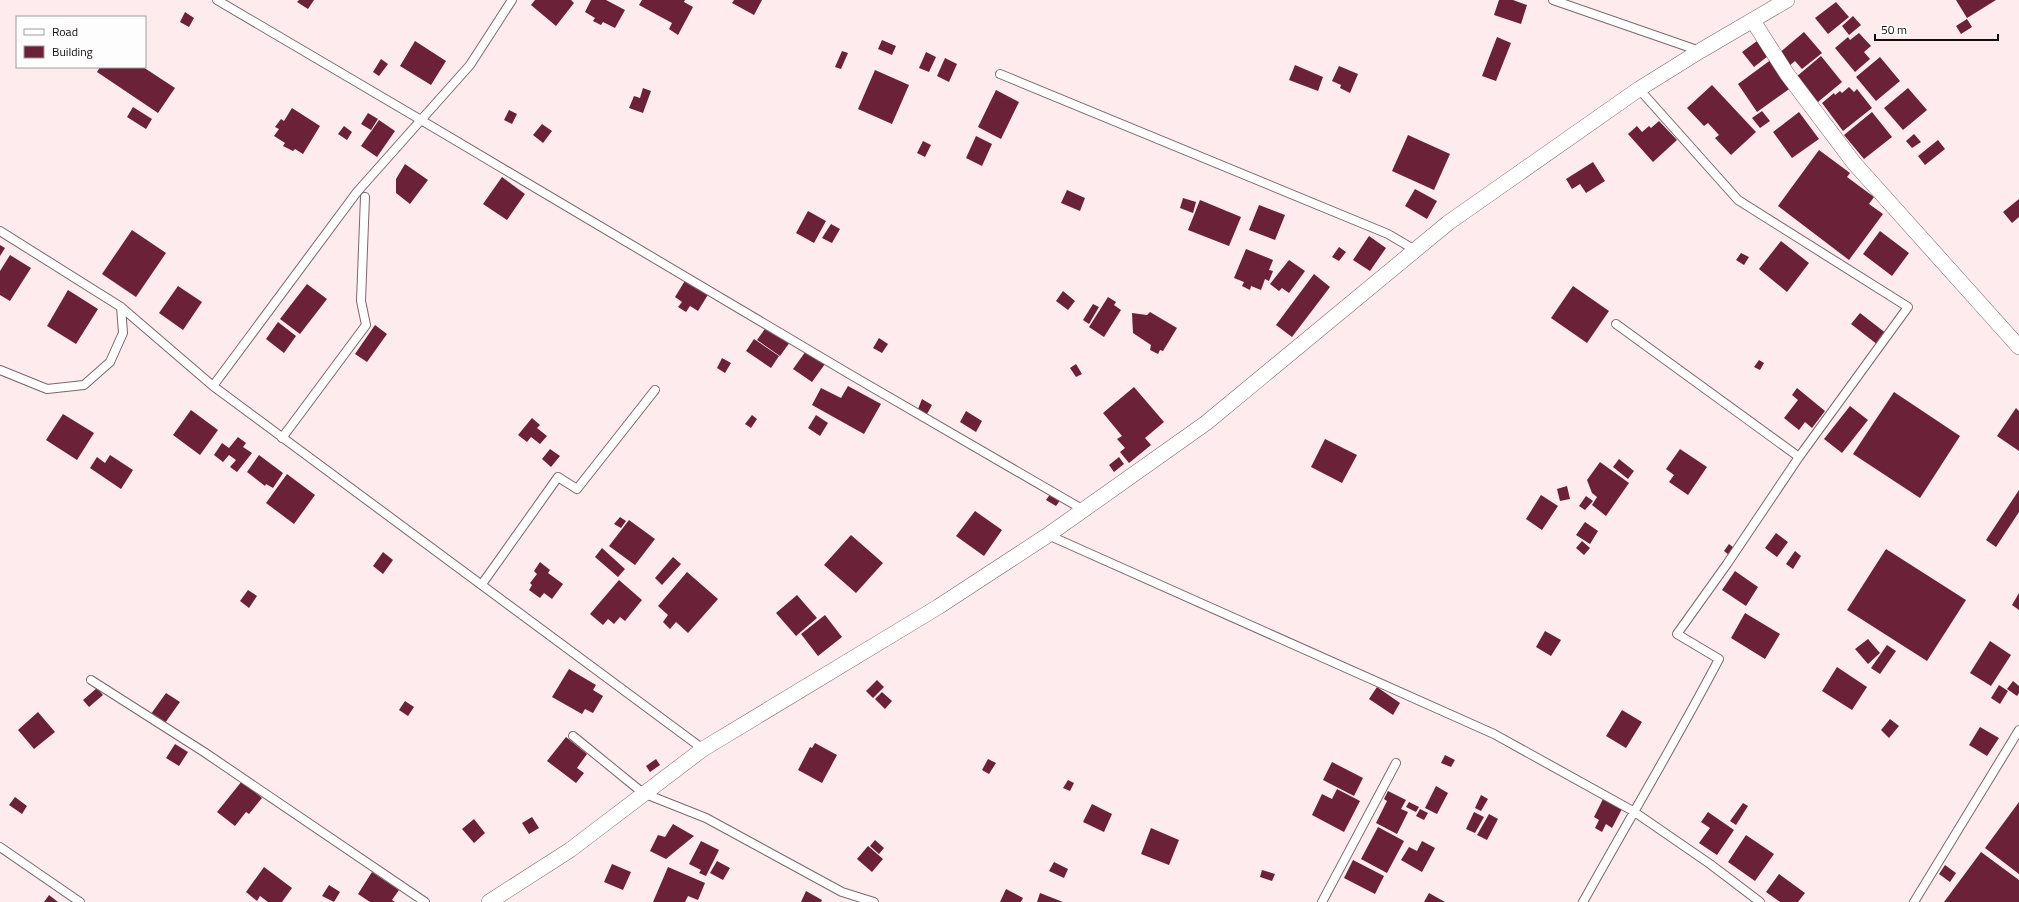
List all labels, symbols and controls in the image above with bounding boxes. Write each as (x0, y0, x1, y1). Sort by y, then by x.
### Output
legend (16, 16, 146, 68)
scale bar (1875, 16, 1998, 42)
text: 50 m (1881, 20, 1907, 39)
text: Road (52, 22, 78, 41)
text: Building (52, 42, 93, 61)

